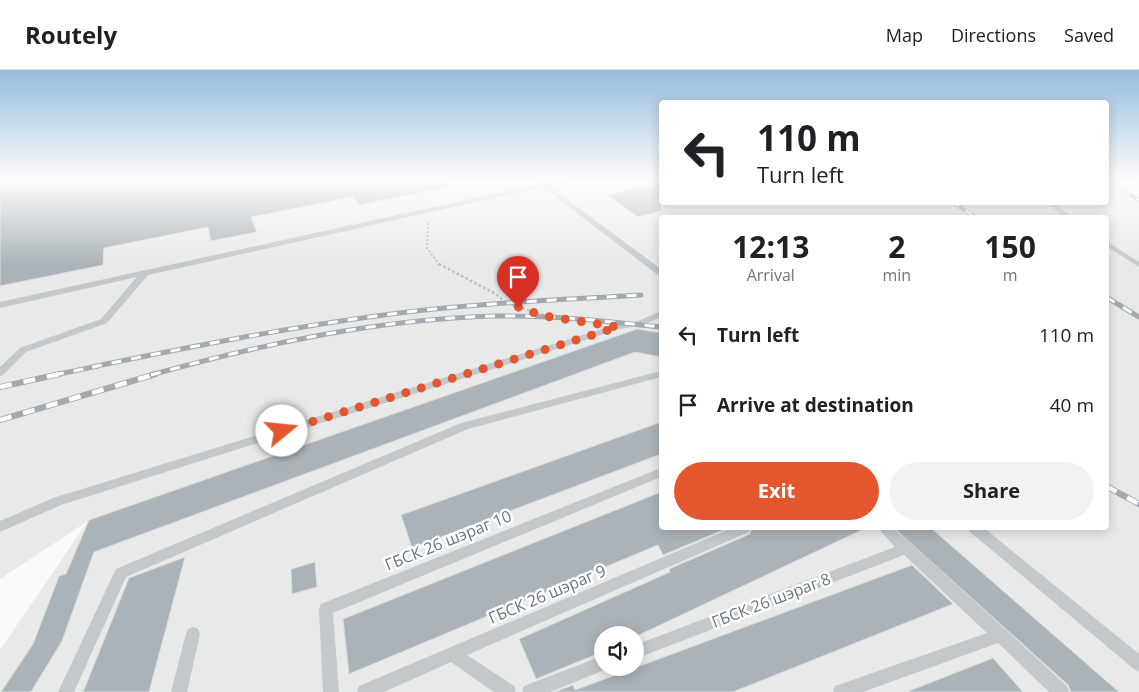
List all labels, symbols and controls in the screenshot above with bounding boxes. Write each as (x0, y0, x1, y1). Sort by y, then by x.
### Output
text: Routely (25, 18, 117, 51)
text: Map (886, 23, 923, 47)
text: Directions (951, 23, 1036, 47)
text: Saved (1064, 23, 1114, 47)
text: 110 m (757, 114, 861, 161)
icon: left (674, 120, 739, 185)
text: Turn left (757, 159, 844, 189)
text: 12:13 (732, 226, 809, 267)
text: 2 (888, 226, 905, 267)
text: 150 (984, 226, 1036, 267)
pin (497, 256, 539, 307)
icon: arrive (504, 263, 532, 291)
text: Arrival (747, 264, 795, 286)
text: min (883, 264, 911, 286)
text: m (1003, 264, 1018, 286)
icon: left (674, 321, 702, 349)
text: Turn left (717, 322, 799, 348)
text: 110 m (1039, 322, 1094, 348)
icon: arrive (674, 391, 702, 419)
text: Arrive at destination (717, 392, 914, 418)
text: 40 m (1050, 392, 1094, 418)
position arrow (255, 404, 307, 456)
button: Exit (674, 462, 879, 520)
button: Share (889, 462, 1094, 520)
street label: ГБСК 26 шэраг 10 (381, 505, 515, 575)
street label: ГБСК 26 шэраг 9 (485, 559, 609, 629)
street label: ГБСК 26 шэраг 8 (708, 567, 834, 633)
map controls (594, 626, 644, 676)
button: sound (594, 626, 644, 676)

